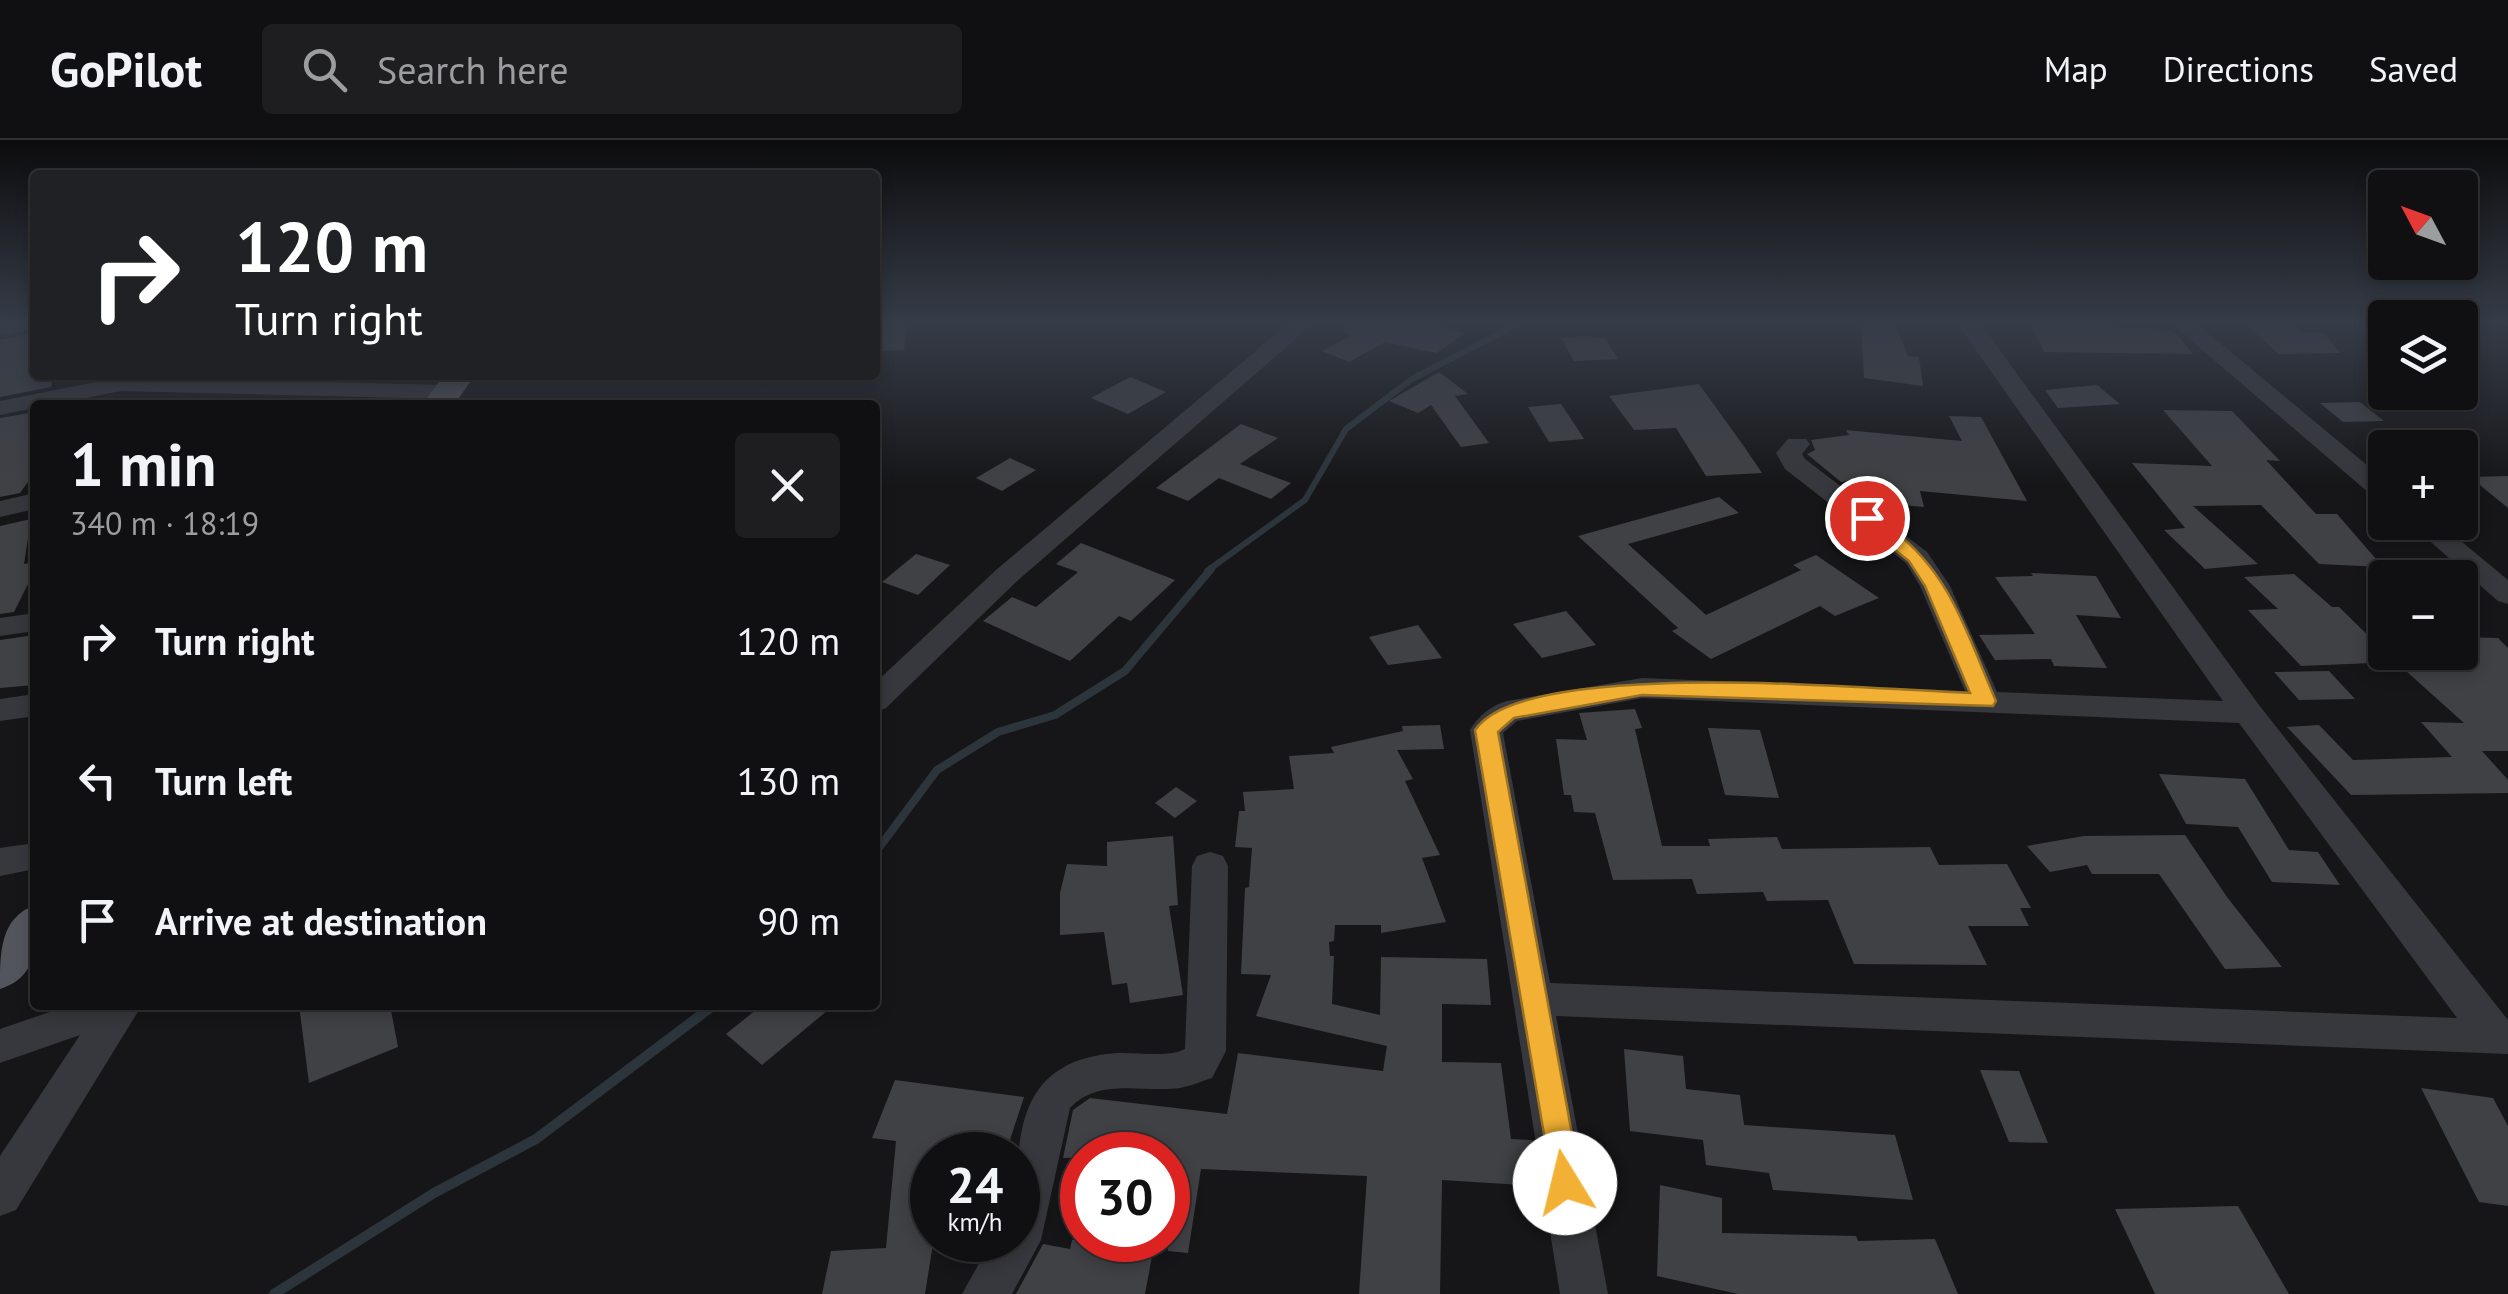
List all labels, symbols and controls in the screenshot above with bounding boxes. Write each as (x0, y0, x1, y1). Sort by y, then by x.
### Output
search box (262, 24, 962, 114)
text: GoPilot (50, 38, 202, 100)
icon: search (297, 42, 352, 97)
text: Search here (377, 45, 569, 94)
text: Map (2044, 46, 2108, 92)
text: Directions (2163, 46, 2314, 92)
text: Saved (2369, 46, 2458, 92)
north arrow (2368, 170, 2478, 280)
map controls (2368, 170, 2478, 670)
text: 120 m (235, 201, 428, 291)
icon: right (70, 210, 200, 340)
text: Turn right (235, 289, 423, 347)
button: layers (2368, 300, 2478, 410)
text: 1 min (70, 425, 216, 503)
button: + (2368, 430, 2478, 540)
button: close (735, 433, 840, 538)
pin (1825, 476, 1910, 561)
icon: arrive (1840, 491, 1895, 546)
text: 340 m · 18:19 (70, 502, 259, 544)
button: − (2368, 560, 2478, 670)
icon: right (70, 613, 125, 668)
text: Turn right (155, 616, 315, 665)
text: 120 m (737, 616, 840, 665)
icon: left (70, 753, 125, 808)
text: Turn left (155, 756, 292, 805)
text: 130 m (737, 756, 840, 805)
icon: arrive (70, 893, 125, 948)
text: Arrive at destination (155, 896, 487, 945)
text: 90 m (758, 896, 840, 945)
position arrow (1513, 1131, 1617, 1235)
speed limit sign: 30 (1060, 1132, 1190, 1262)
text: 24 (947, 1152, 1003, 1217)
text: km/h (948, 1206, 1002, 1238)

